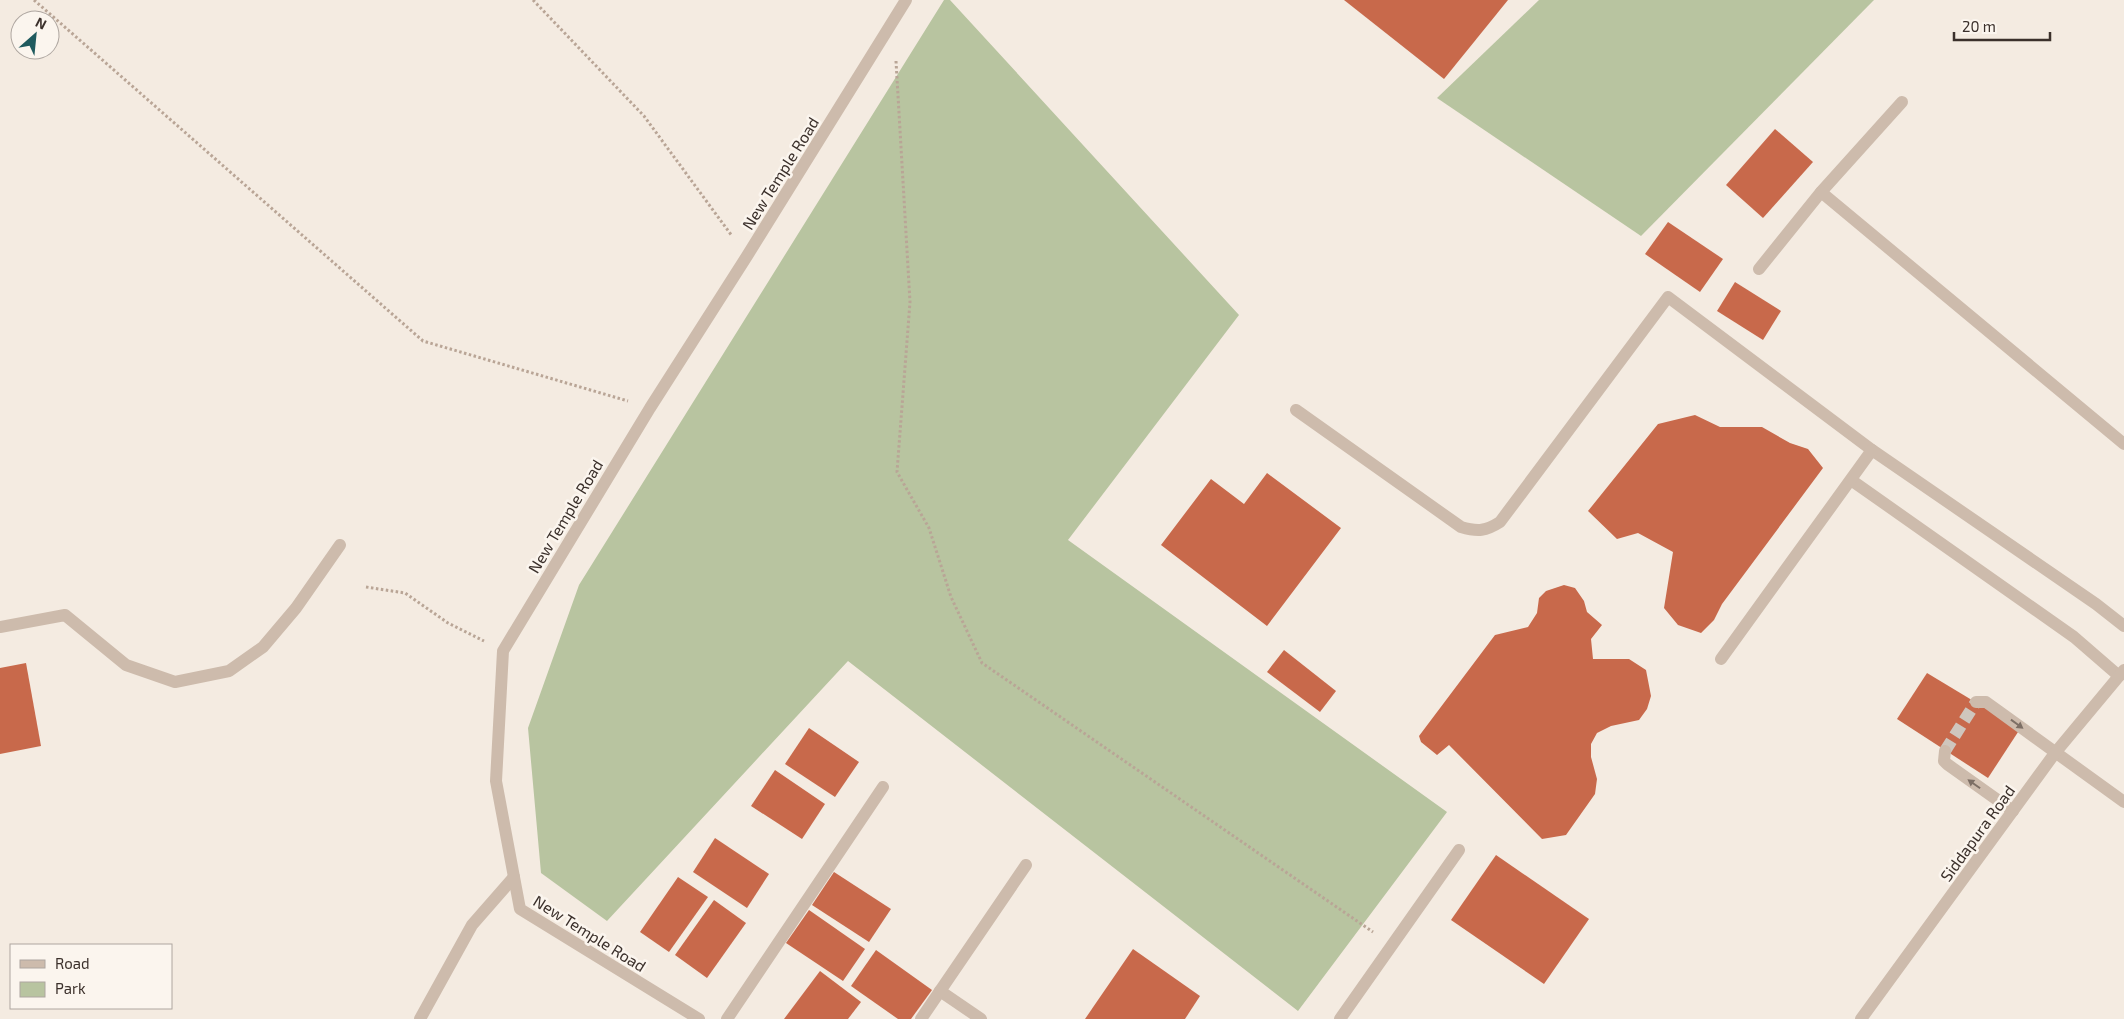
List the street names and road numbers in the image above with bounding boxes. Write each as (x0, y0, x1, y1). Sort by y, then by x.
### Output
street label: New Temple Road (738, 113, 822, 233)
street label: New Temple Road (524, 456, 606, 576)
street label: Siddapura Road (1936, 781, 2018, 885)
street label: New Temple Road (530, 891, 650, 975)

